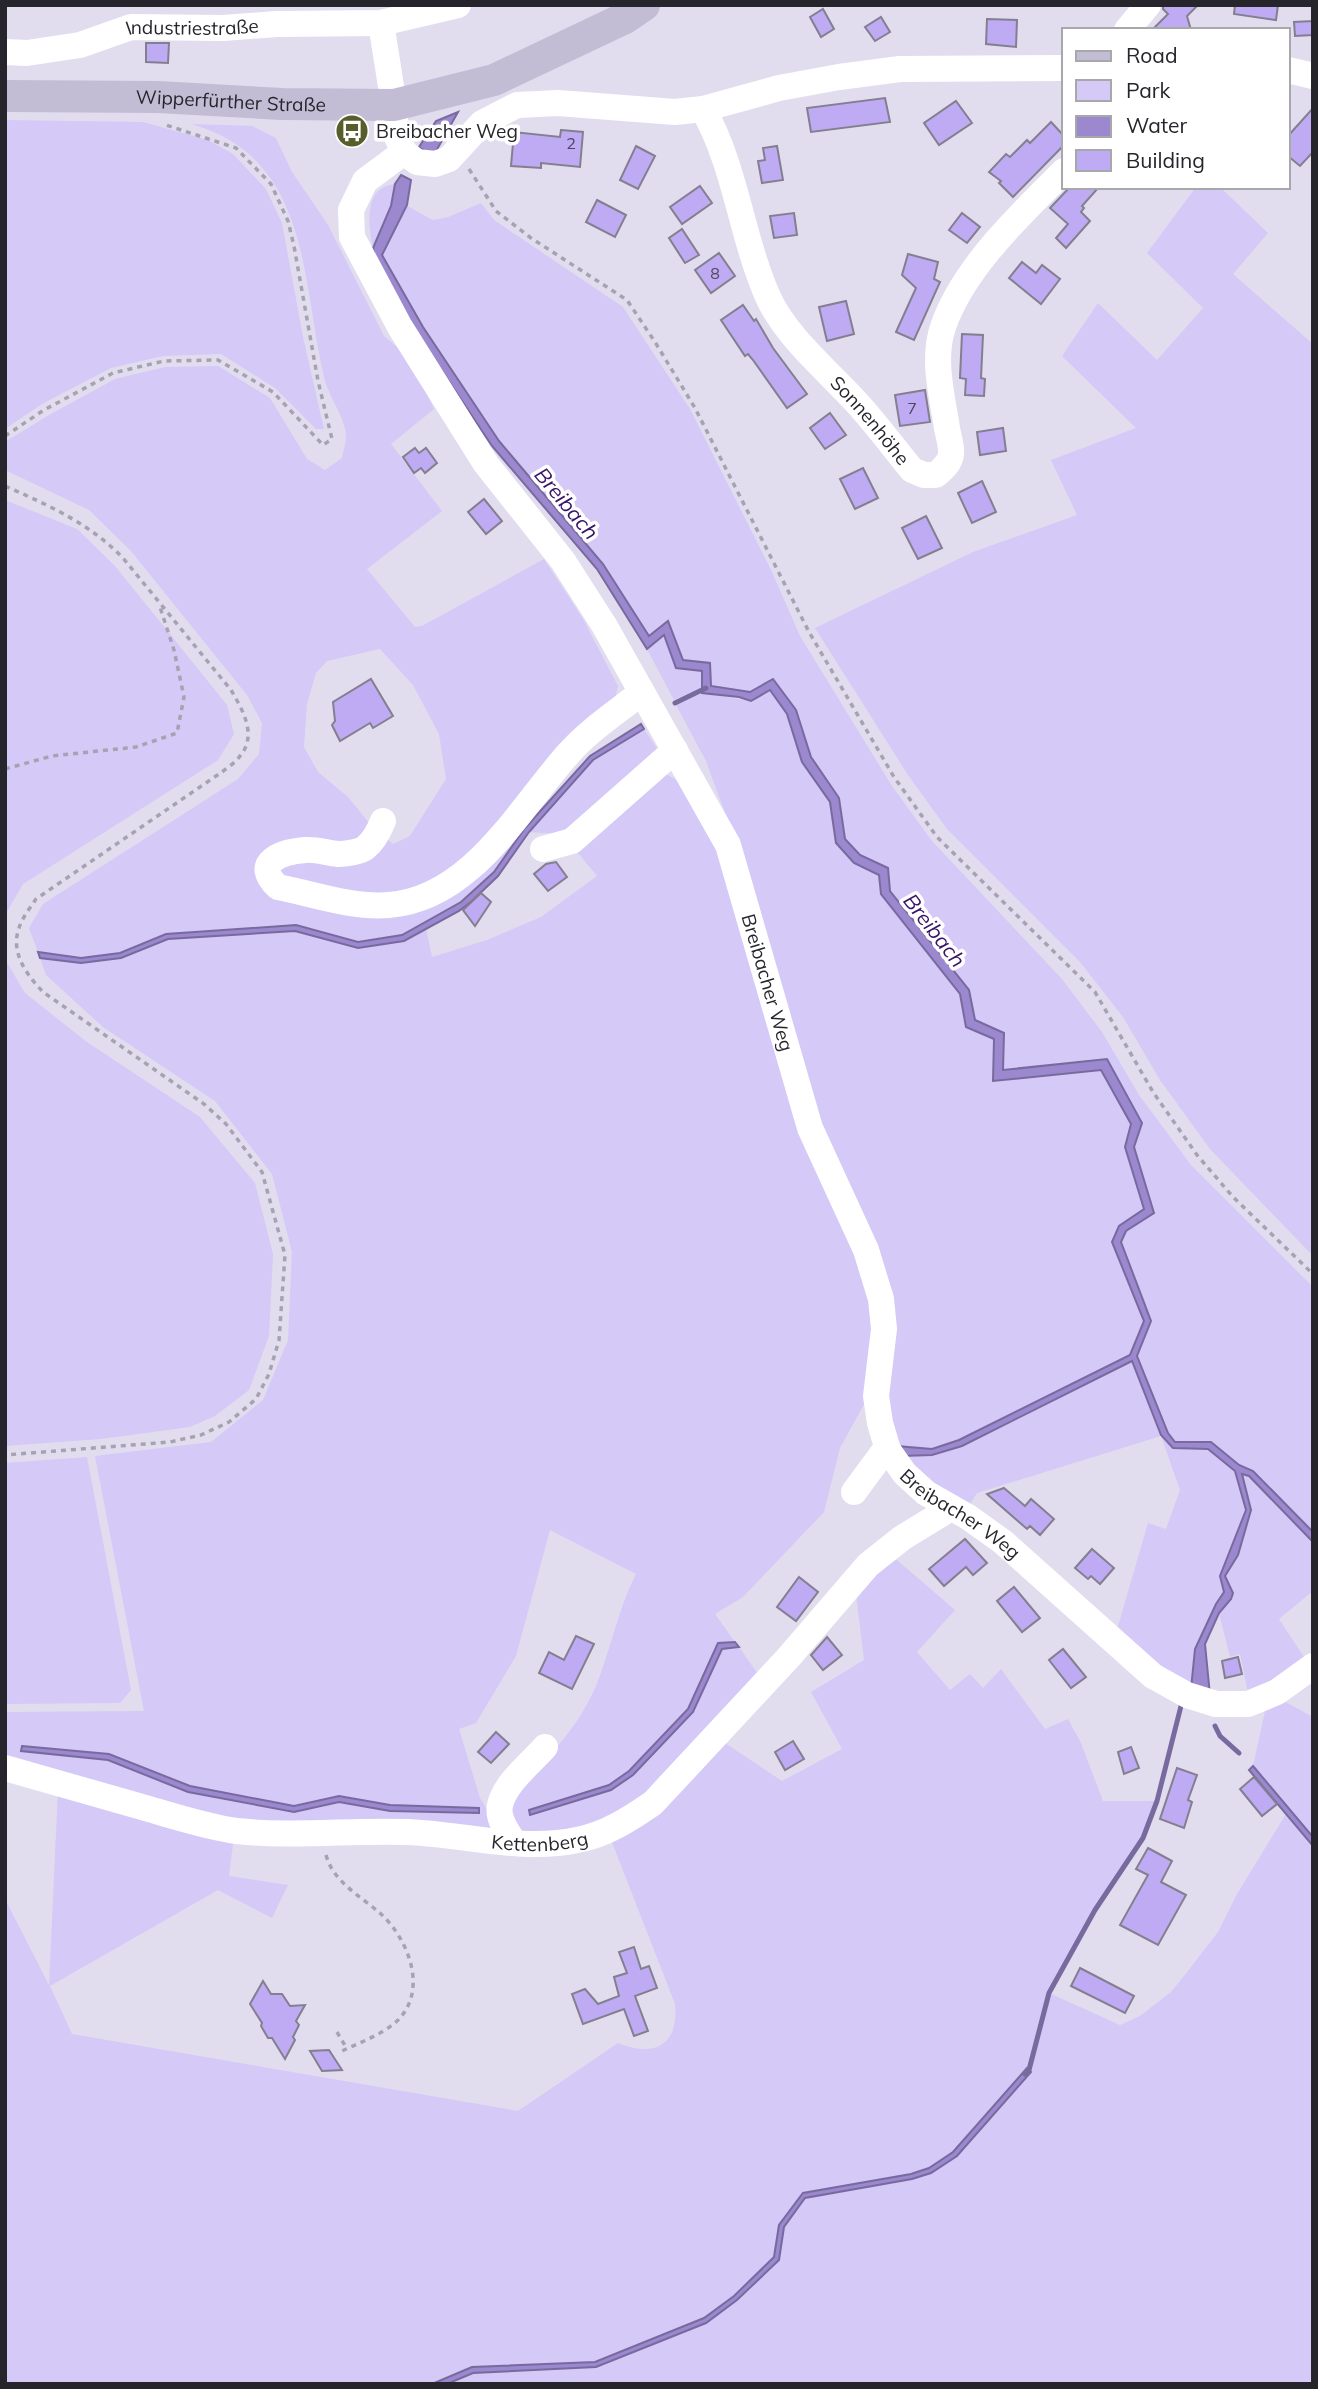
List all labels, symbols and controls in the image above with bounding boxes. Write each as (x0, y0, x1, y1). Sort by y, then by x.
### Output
street label: Industriestraße (122, 13, 259, 40)
legend (1062, 28, 1290, 189)
text: Road (1126, 42, 1177, 68)
text: Park (1126, 77, 1170, 103)
street label: Wipperfürther Straße (136, 85, 326, 116)
bus stop icon: Breibacher Weg (333, 112, 371, 150)
text: Water (1126, 112, 1187, 138)
place label: Breibacher Weg (376, 119, 518, 143)
house number: 2 (566, 133, 576, 153)
text: Building (1126, 147, 1205, 173)
house number: 8 (710, 263, 720, 283)
street label: Sonnenhöhe (825, 371, 915, 470)
house number: 7 (907, 398, 917, 418)
water label: Breibach (529, 462, 605, 544)
water label: Breibach (898, 888, 972, 972)
street label: Breibacher Weg (737, 911, 799, 1054)
street label: Breibacher Weg (895, 1463, 1026, 1564)
street label: Kettenberg (490, 1826, 590, 1856)

